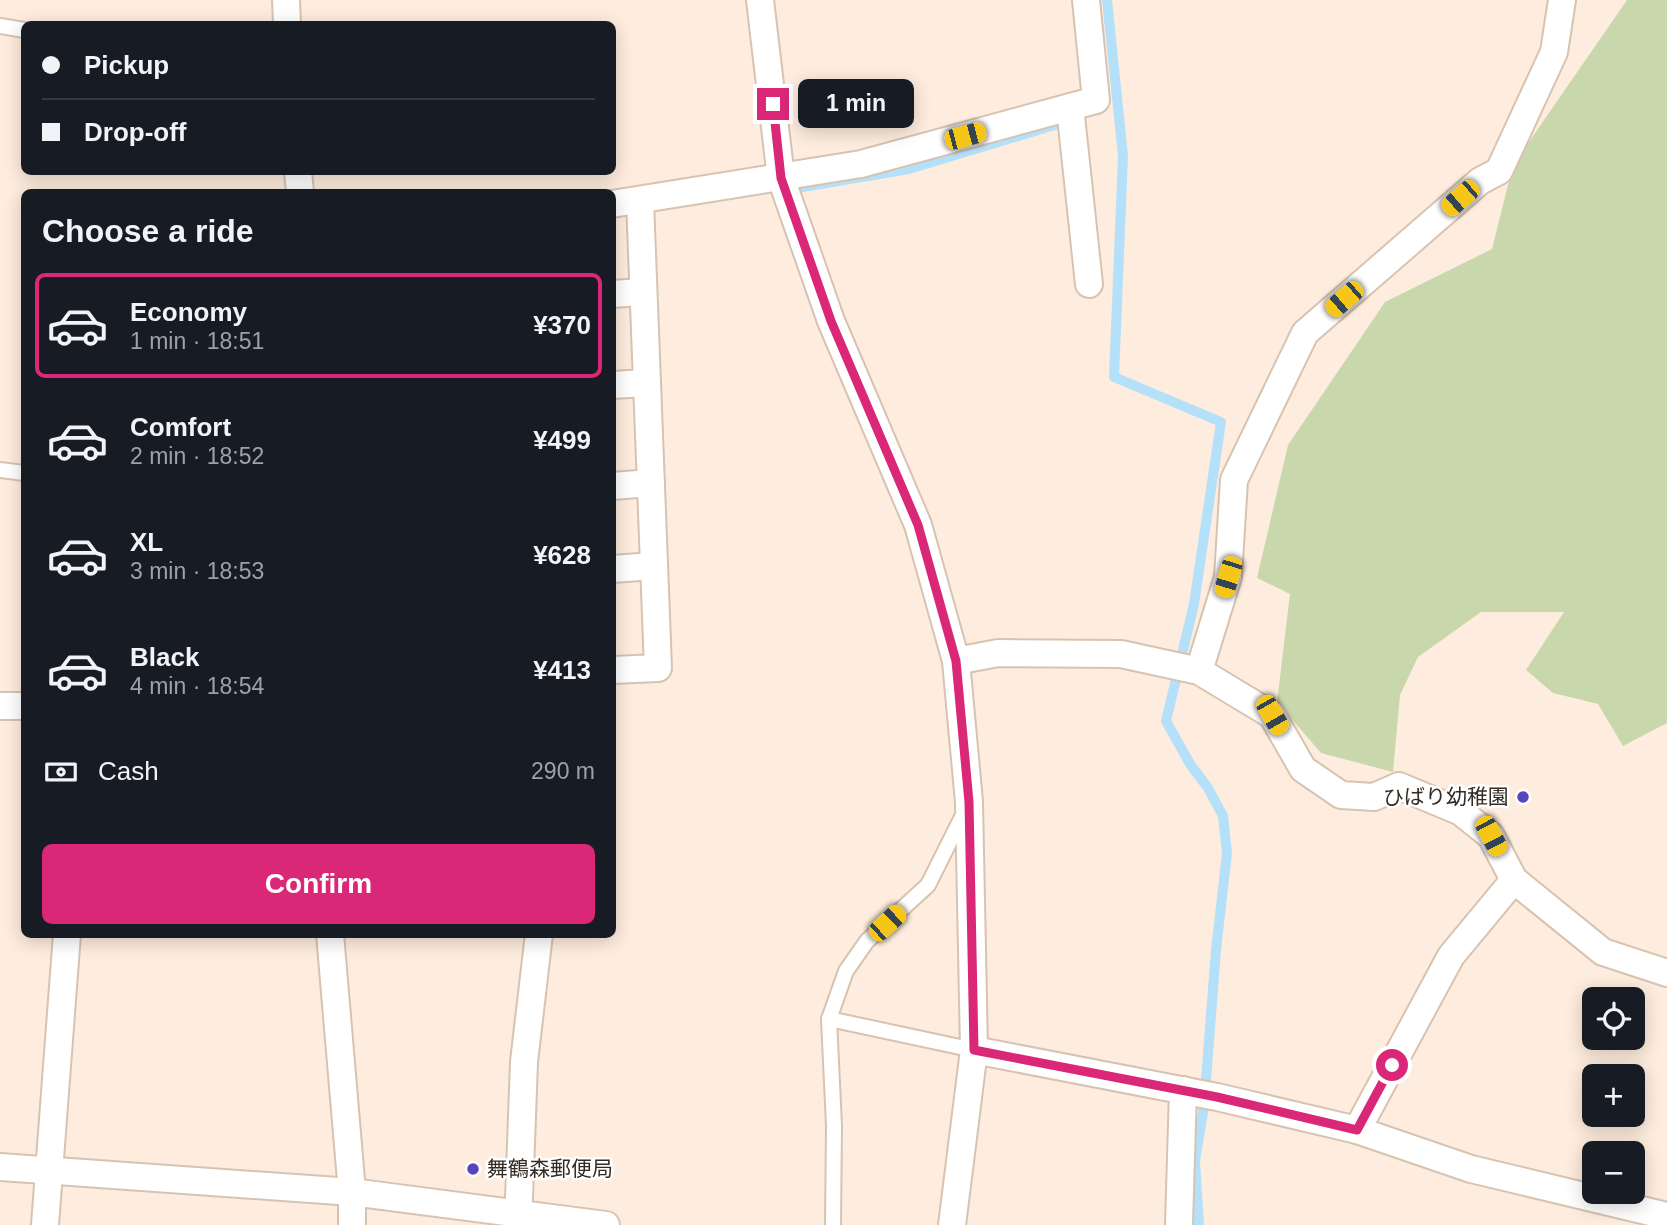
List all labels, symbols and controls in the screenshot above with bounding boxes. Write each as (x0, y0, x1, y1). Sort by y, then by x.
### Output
text: Pickup (84, 50, 169, 80)
callout: 1 min (798, 80, 913, 128)
route end (757, 88, 789, 120)
text: 1 min (826, 90, 886, 116)
text: Drop-off (84, 117, 187, 147)
car (942, 120, 989, 152)
car (1438, 176, 1483, 220)
text: Choose a ride (42, 213, 254, 249)
car (1322, 277, 1367, 321)
icon: car (46, 294, 109, 357)
text: Economy (130, 297, 247, 327)
text: ¥370 (533, 310, 591, 340)
text: 1 min · 18:51 (130, 328, 264, 354)
icon: car (46, 409, 109, 472)
text: Comfort (130, 412, 231, 442)
text: ¥499 (533, 425, 591, 455)
text: 2 min · 18:52 (130, 443, 264, 469)
icon: car (46, 524, 109, 587)
text: XL (130, 527, 163, 557)
text: ¥628 (533, 540, 591, 570)
car (1212, 554, 1245, 600)
text: 3 min · 18:53 (130, 558, 264, 584)
icon: car (46, 639, 109, 702)
text: Black (130, 642, 199, 672)
text: ¥413 (533, 655, 591, 685)
text: 4 min · 18:54 (130, 673, 264, 699)
car (1253, 692, 1292, 738)
icon: cash (42, 753, 80, 791)
text: Cash (98, 756, 159, 786)
text: 290 m (531, 758, 595, 784)
place label: ひばり幼稚園 (1383, 785, 1509, 808)
marker: ひばり幼稚園 (1515, 789, 1531, 805)
car (1472, 813, 1511, 859)
button: Confirm (42, 844, 595, 924)
car (865, 901, 910, 945)
map controls (1582, 987, 1645, 1204)
button: locate (1582, 987, 1645, 1050)
route start (1376, 1049, 1408, 1081)
button: + (1582, 1064, 1645, 1127)
button: − (1582, 1141, 1645, 1204)
place label: 舞鶴森郵便局 (487, 1157, 613, 1180)
marker: 舞鶴森郵便局 (465, 1161, 481, 1177)

